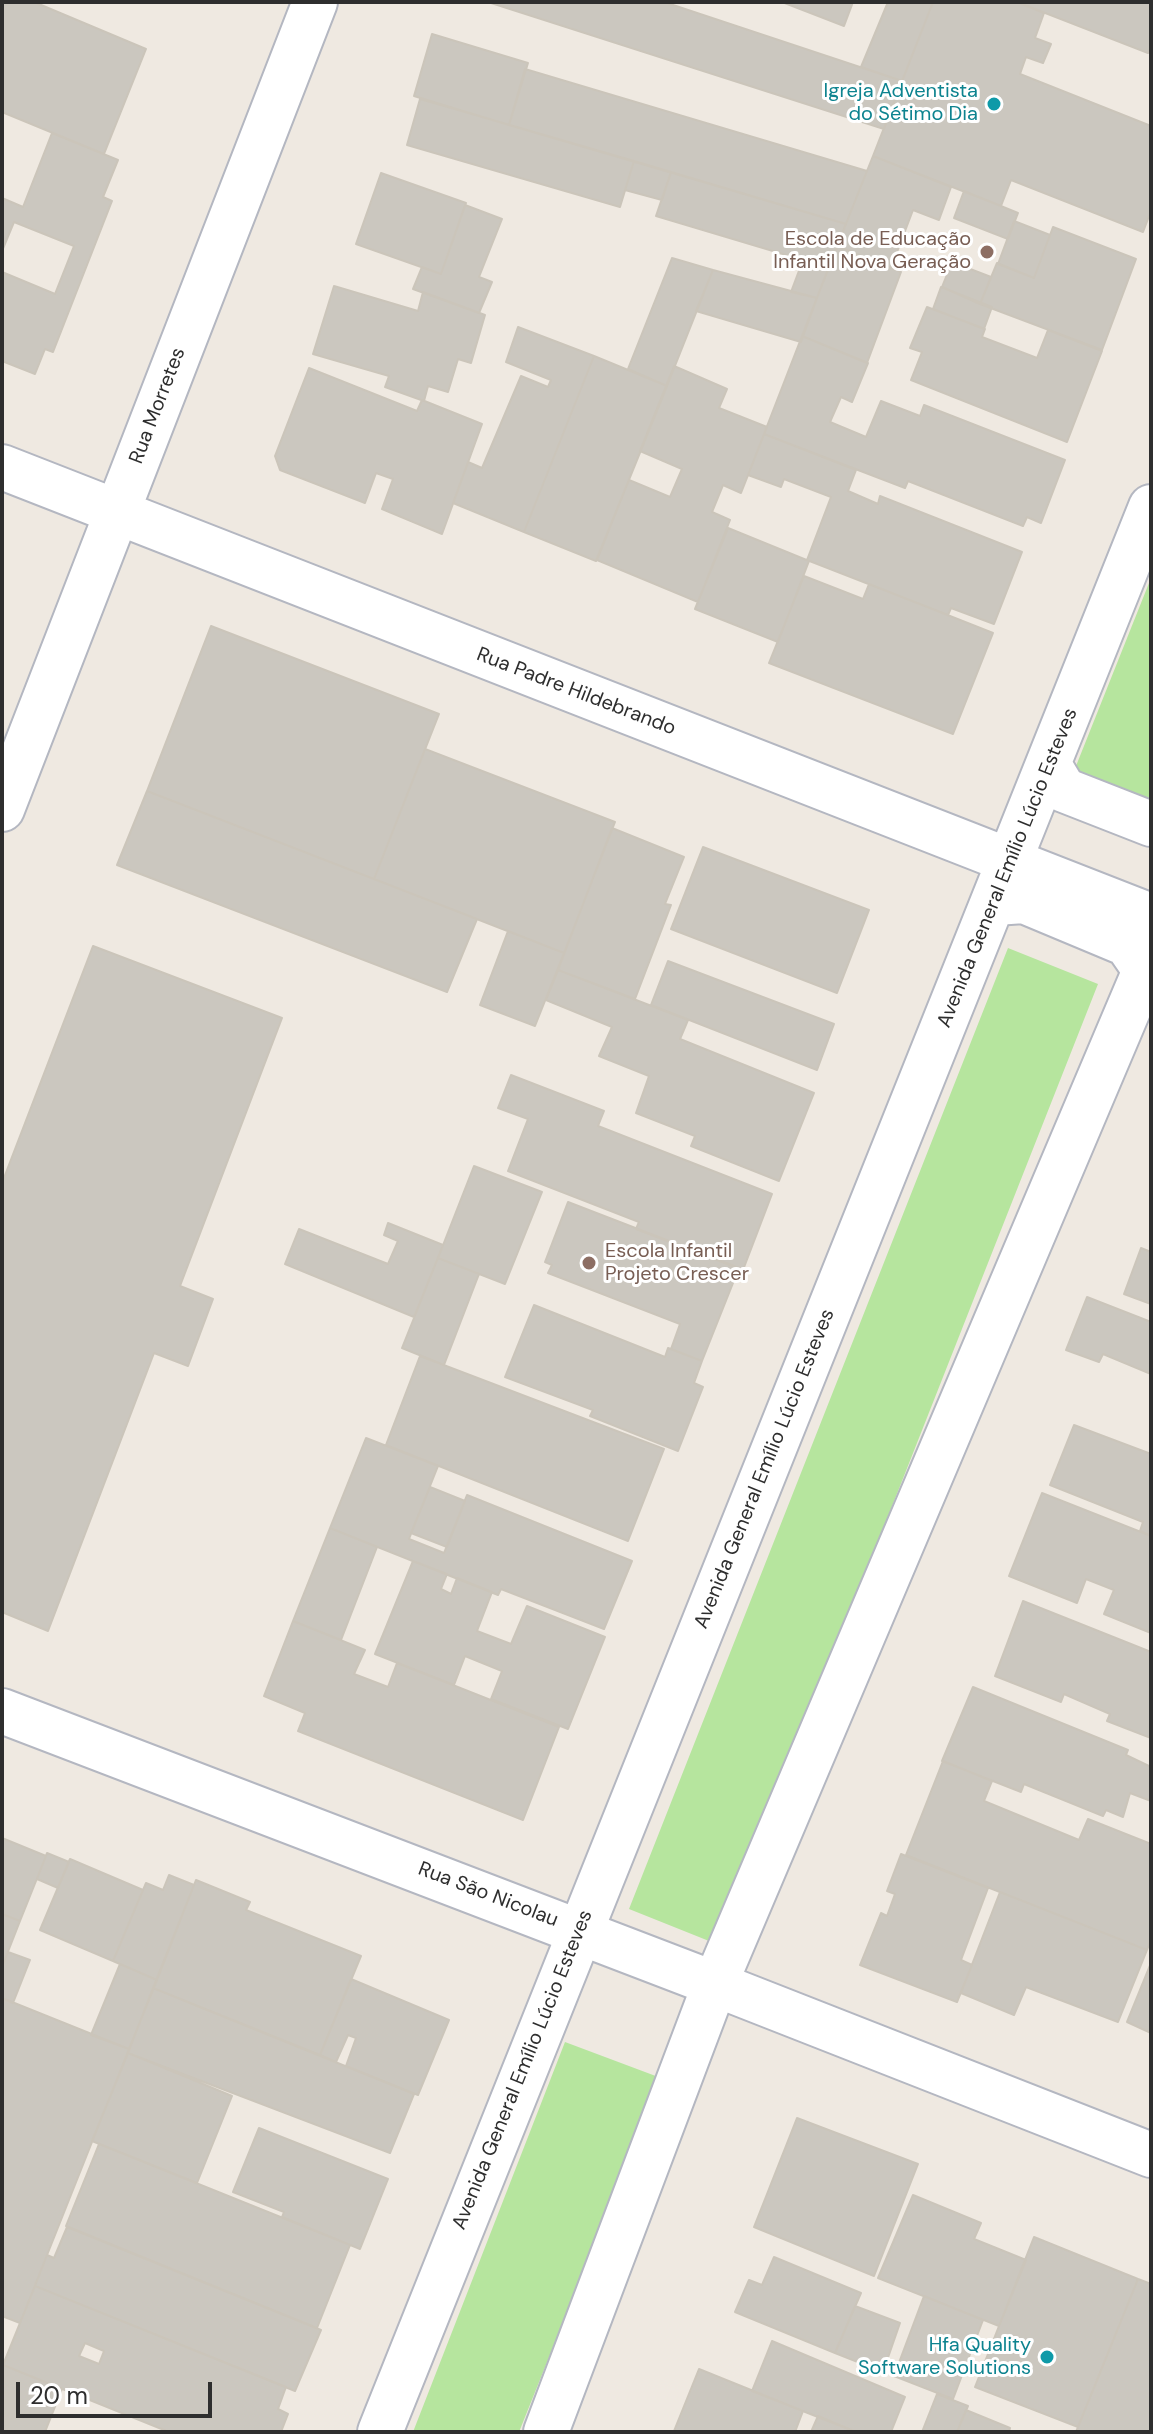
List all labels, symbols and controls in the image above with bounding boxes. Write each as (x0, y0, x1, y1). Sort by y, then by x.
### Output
place label: Igreja Adventista do Sétimo Dia (824, 80, 978, 127)
marker: Igreja Adventista do Sétimo Dia (985, 95, 1003, 113)
place label: Escola de Educação Infantil Nova Geração (773, 228, 971, 275)
marker: Escola de Educação Infantil Nova Geração (978, 243, 996, 261)
street label: Rua Morretes (125, 344, 191, 468)
street label: Rua Padre Hildebrando (473, 643, 679, 741)
street label: Avenida General Emílio Lúcio Esteves (933, 705, 1083, 1031)
place label: Escola Infantil Projeto Crescer (605, 1240, 749, 1287)
marker: Escola Infantil Projeto Crescer (580, 1254, 598, 1272)
street label: Avenida General Emílio Lúcio Esteves (690, 1306, 840, 1632)
street label: Rua São Nicolau (415, 1857, 561, 1933)
street label: Avenida General Emílio Lúcio Esteves (448, 1907, 598, 2233)
place label: Hfa Quality Software Solutions (858, 2334, 1031, 2381)
marker: Hfa Quality Software Solutions (1038, 2348, 1056, 2366)
scale bar (20, 2366, 216, 2416)
text: 20 m (30, 2380, 88, 2411)

